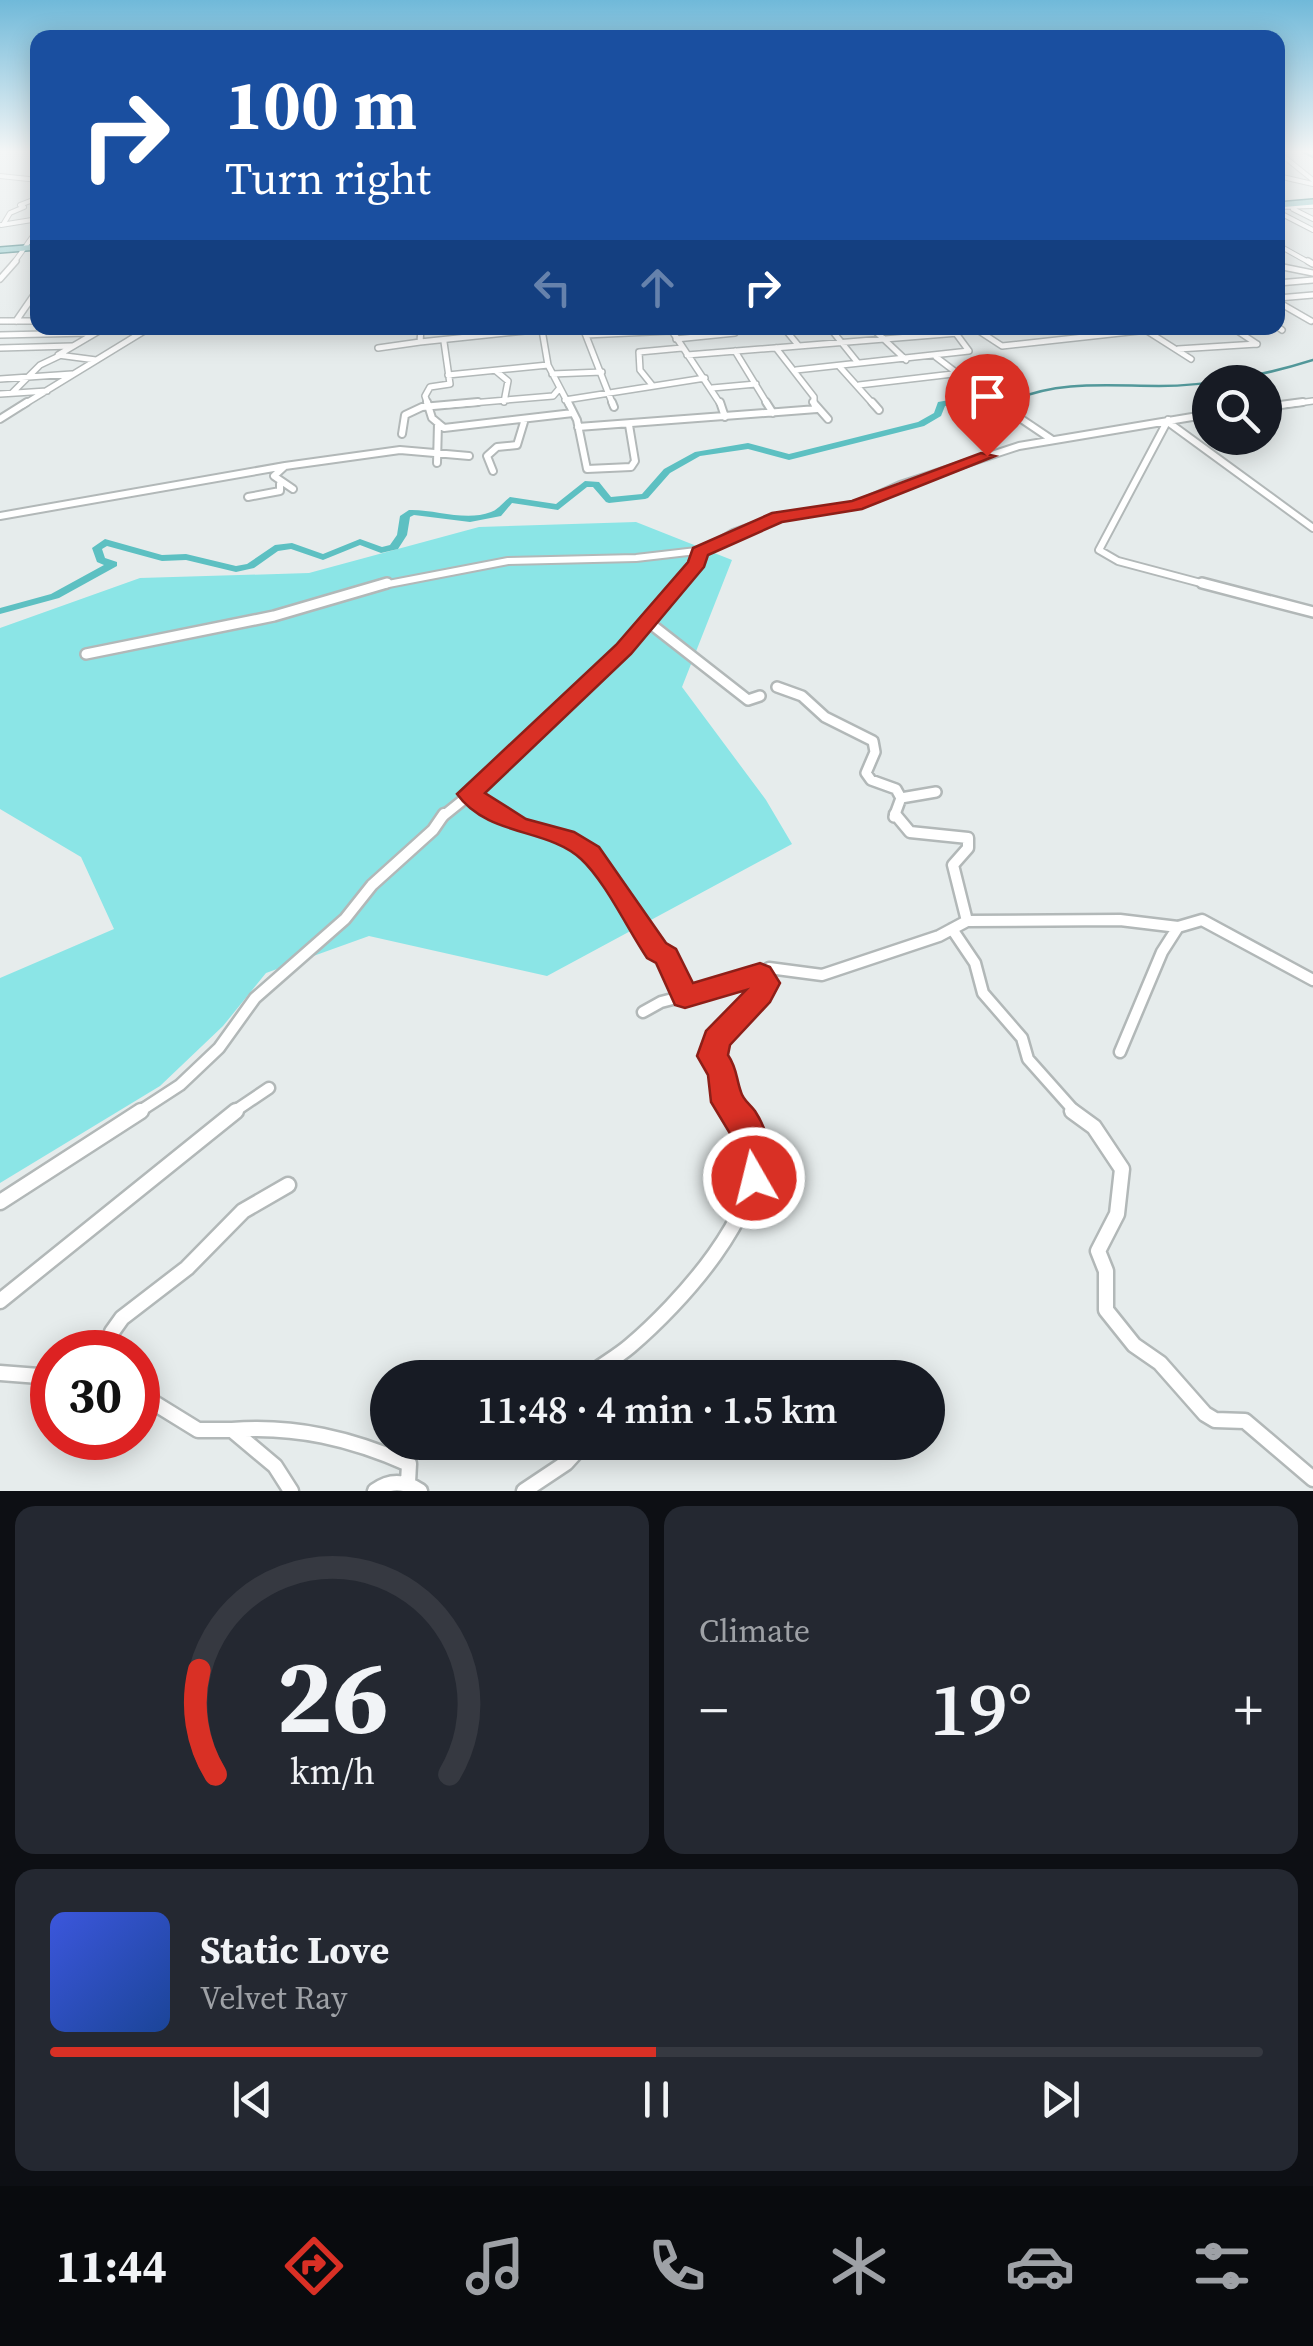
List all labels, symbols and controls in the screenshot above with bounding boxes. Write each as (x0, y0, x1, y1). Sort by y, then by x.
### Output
text: 100 m (225, 56, 417, 152)
icon: right (60, 70, 190, 200)
text: Turn right (225, 147, 431, 209)
icon: left (525, 260, 580, 315)
icon: ahead (630, 260, 685, 315)
icon: right (735, 260, 790, 315)
pin (945, 354, 1030, 457)
map controls (1192, 365, 1282, 455)
button: search (1192, 365, 1282, 455)
icon: arrive (960, 369, 1015, 424)
position arrow (702, 1126, 806, 1230)
speed limit sign: 30 (30, 1330, 160, 1460)
text: 11:48 · 4 min · 1.5 km (477, 1384, 838, 1436)
text: Climate (699, 1609, 810, 1653)
text: 26 (276, 1624, 388, 1767)
text: 19° (930, 1657, 1032, 1760)
text: − (699, 1672, 728, 1747)
text: + (1234, 1672, 1263, 1747)
text: km/h (289, 1747, 375, 1796)
text: Static Love (200, 1924, 389, 1976)
text: Velvet Ray (200, 1976, 347, 2020)
icon: previous (225, 2072, 280, 2127)
icon: pause (629, 2072, 684, 2127)
icon: next (1033, 2072, 1088, 2127)
icon: directions (279, 2231, 349, 2301)
icon: music (460, 2231, 530, 2301)
icon: phone (642, 2231, 712, 2301)
icon: climate (824, 2231, 894, 2301)
icon: car (1005, 2231, 1075, 2301)
icon: filters (1187, 2231, 1257, 2301)
text: 11:44 (56, 2235, 167, 2297)

